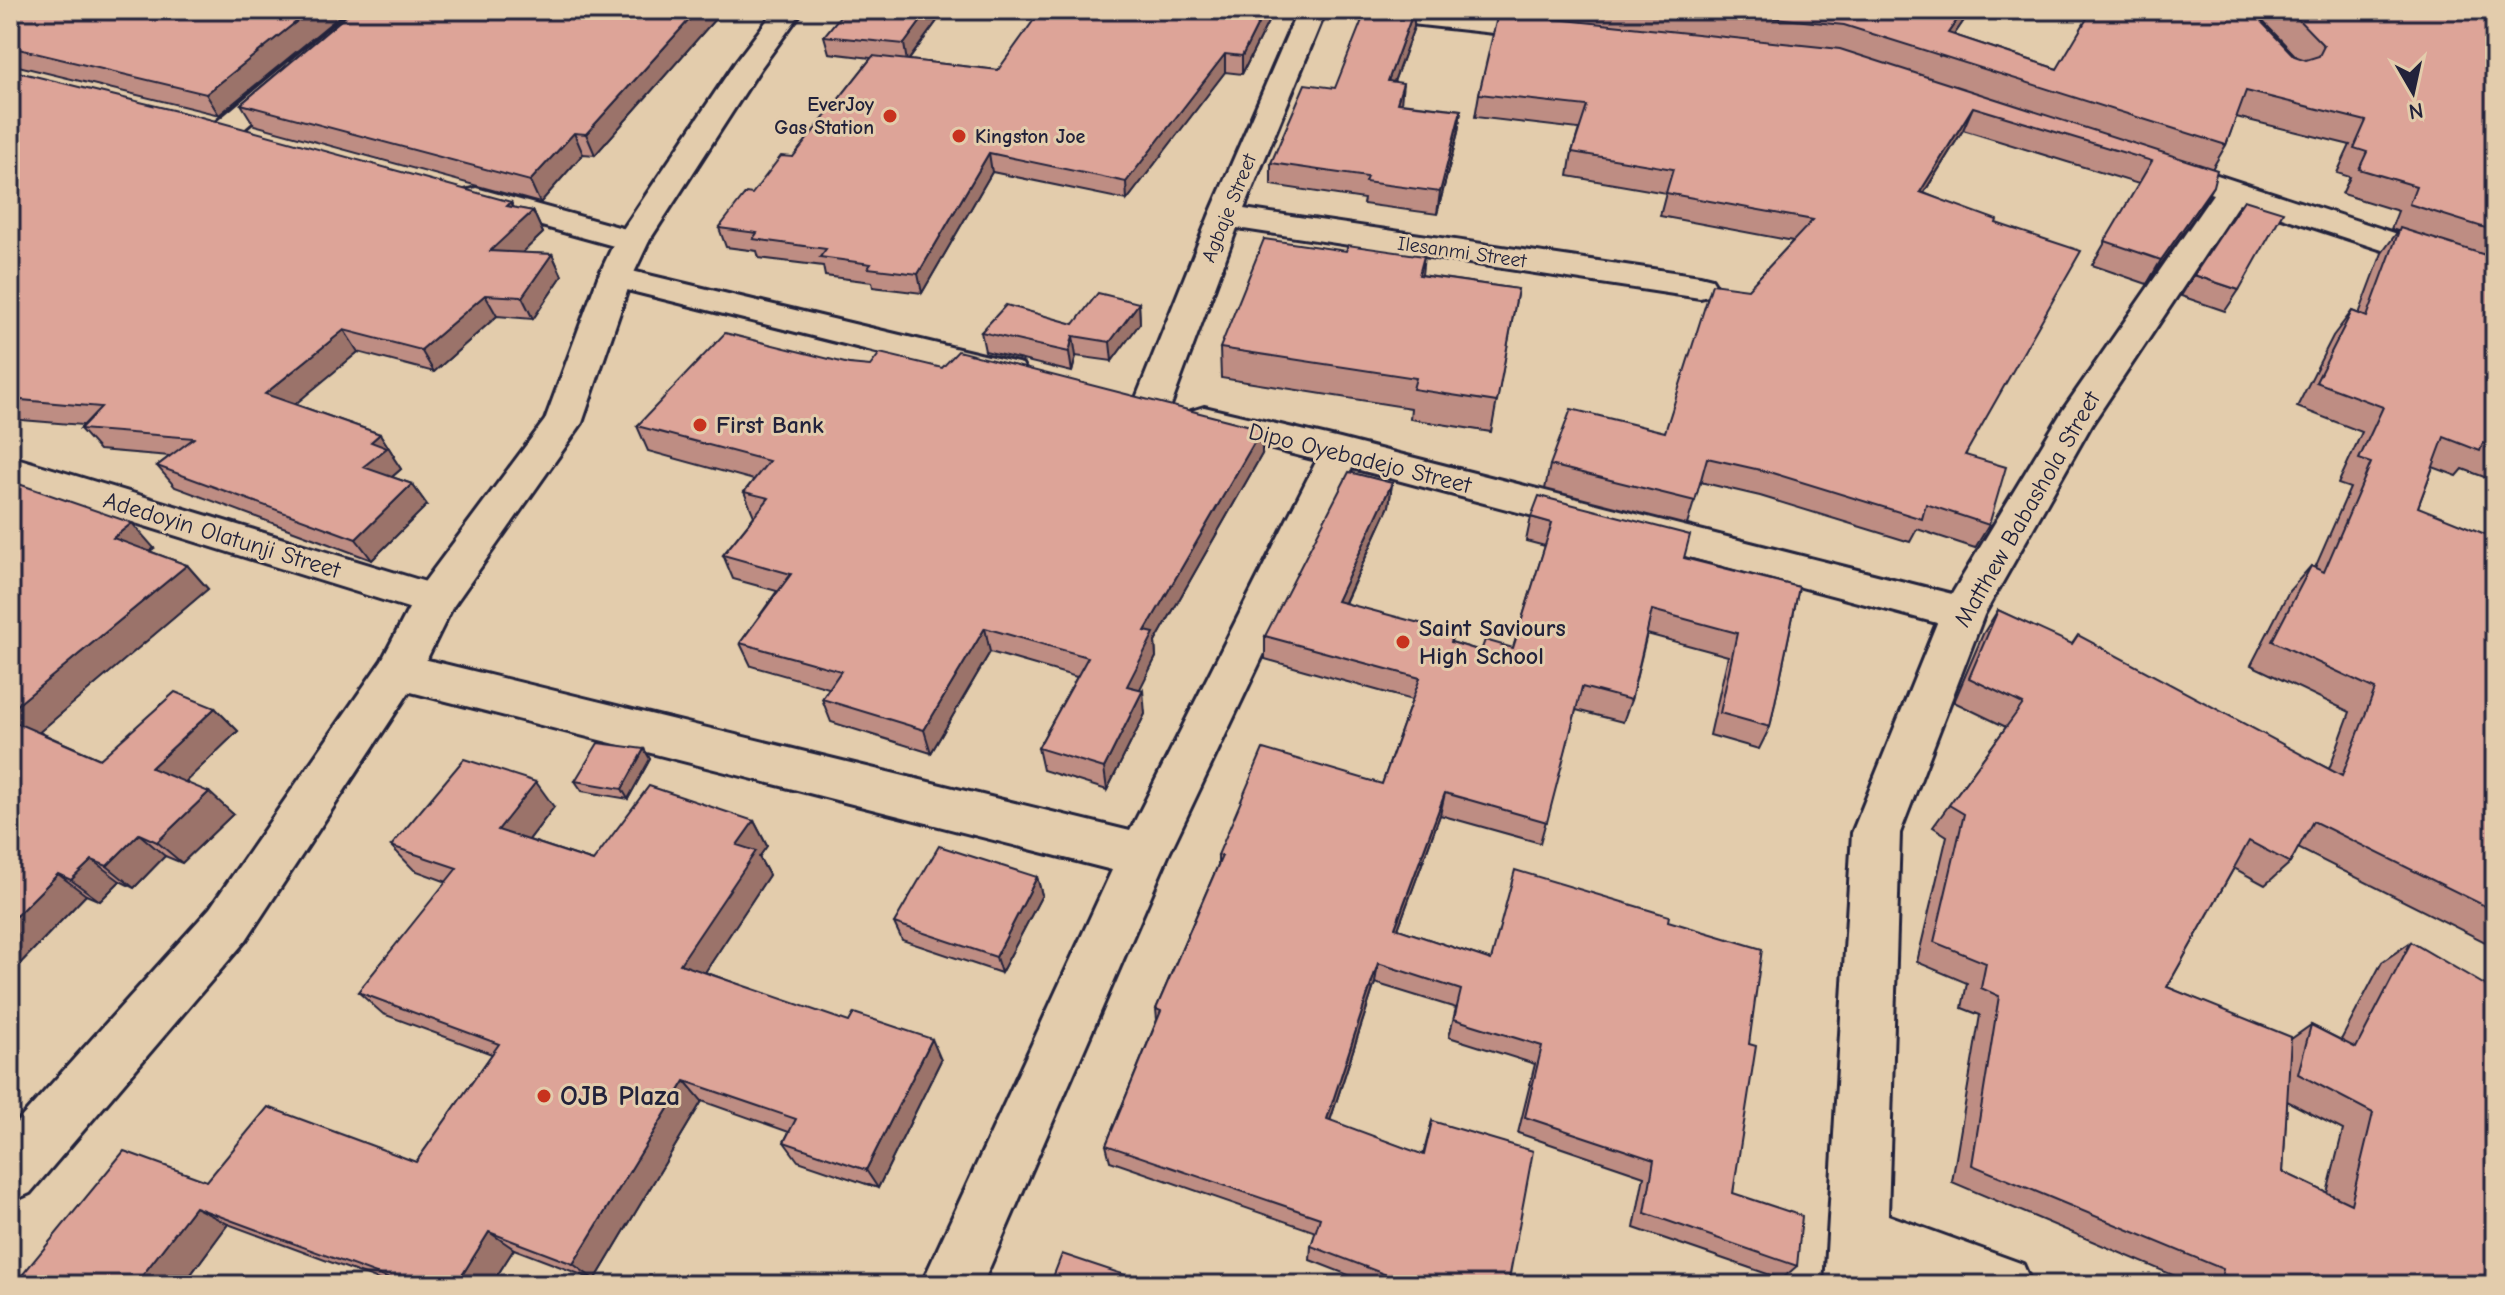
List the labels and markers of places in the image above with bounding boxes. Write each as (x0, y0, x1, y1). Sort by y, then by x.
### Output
place label: EverJoy Gas Station (774, 93, 875, 139)
marker: EverJoy Gas Station (881, 107, 899, 125)
place label: Kingston Joe (975, 125, 1086, 148)
marker: Kingston Joe (950, 127, 968, 145)
place label: First Bank (716, 411, 824, 439)
marker: First Bank (691, 416, 709, 434)
place label: Saint Saviours High School (1419, 614, 1566, 670)
marker: Saint Saviours High School (1394, 633, 1412, 651)
place label: OJB Plaza (560, 1080, 680, 1112)
marker: OJB Plaza (535, 1087, 553, 1105)

